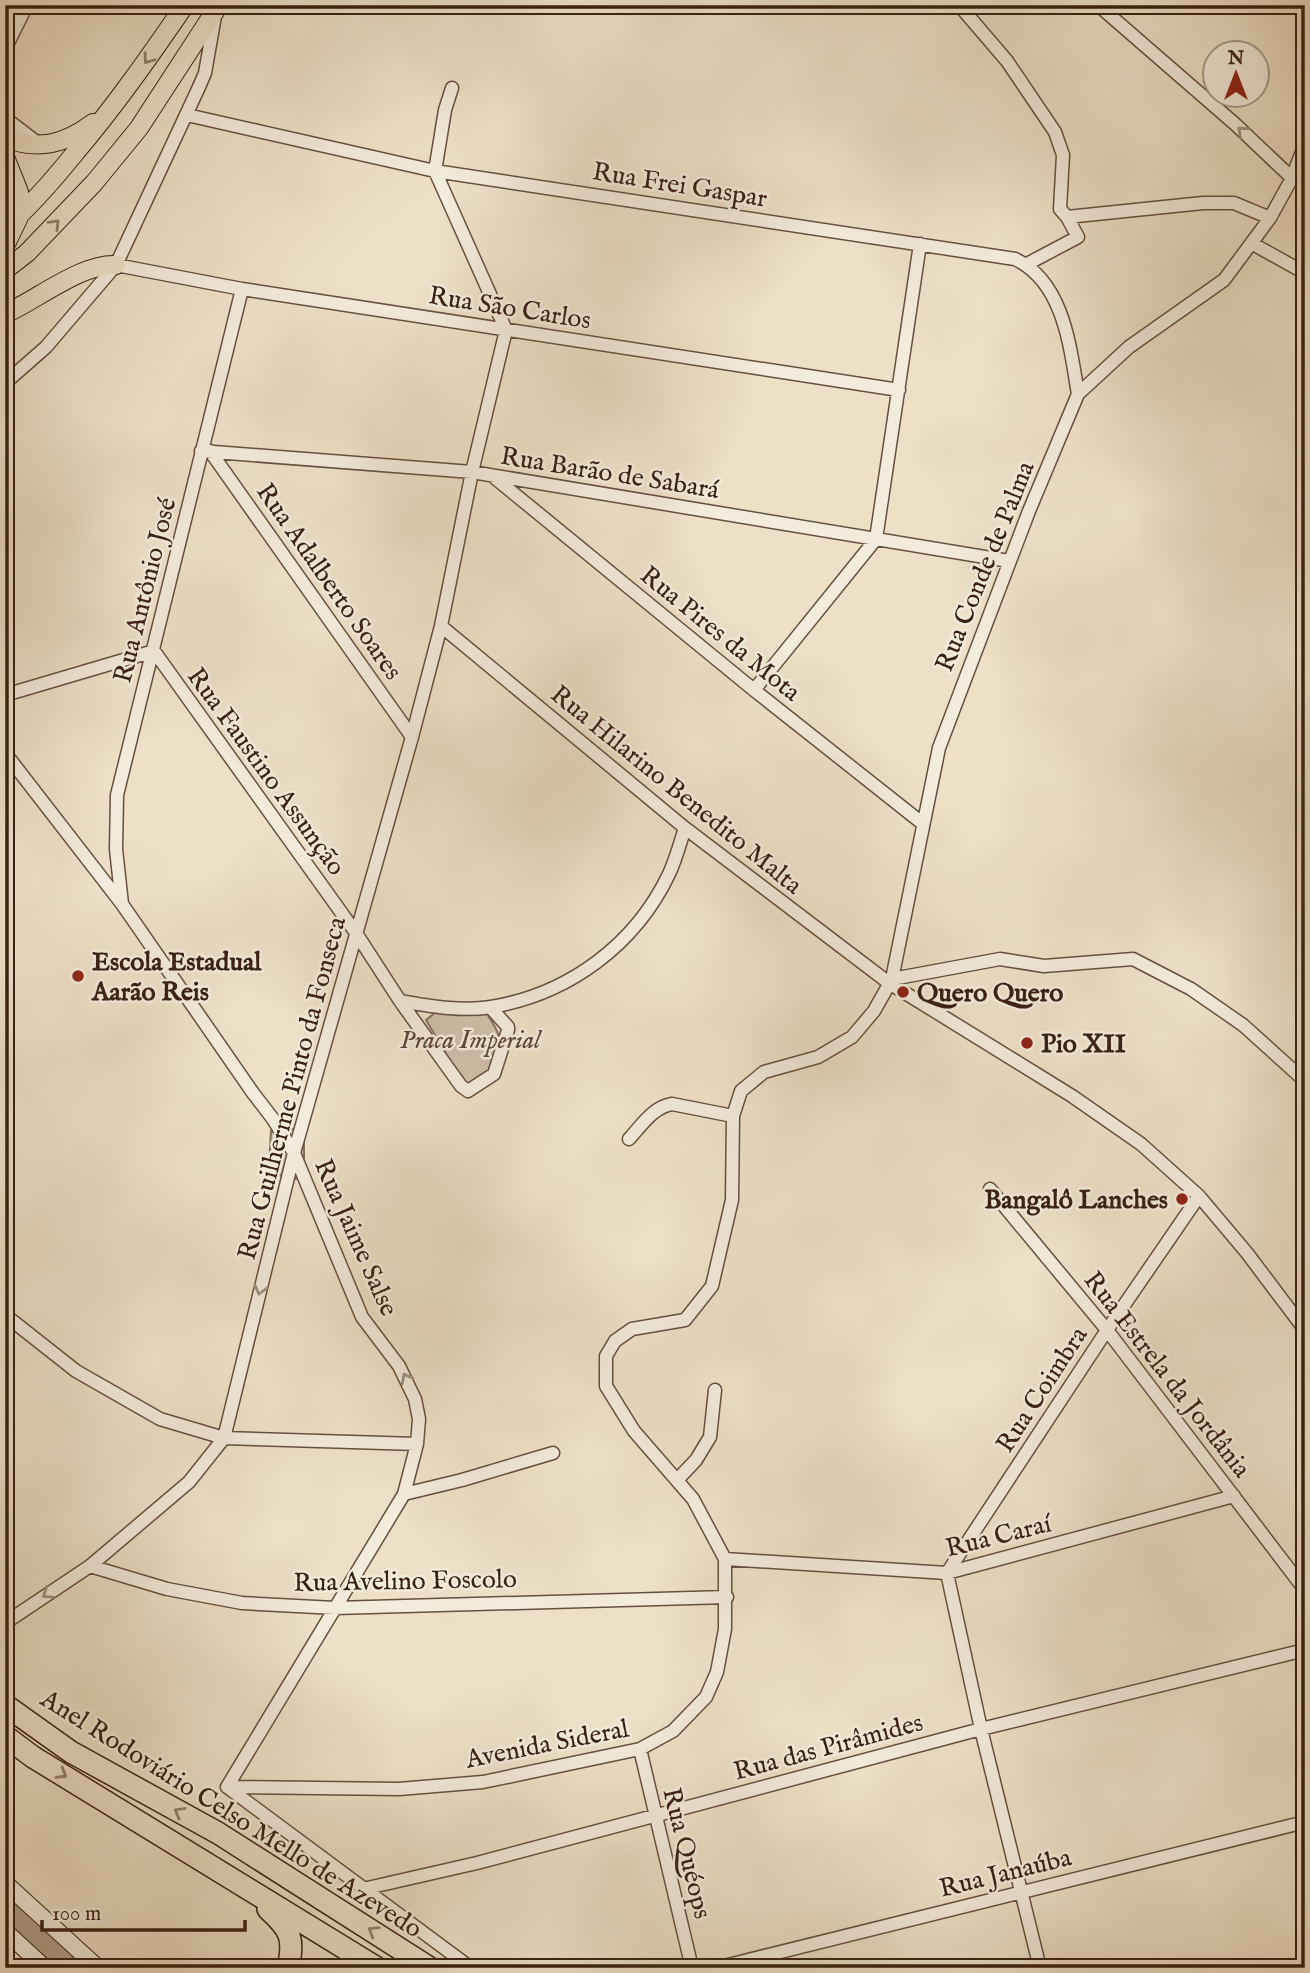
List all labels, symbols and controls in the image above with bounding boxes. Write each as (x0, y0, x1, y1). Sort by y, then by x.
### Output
north arrow (1202, 38, 1272, 108)
text: N (1227, 47, 1245, 71)
one-way arrow (144, 51, 156, 63)
one-way arrow (1237, 126, 1250, 139)
street label: Rua Frei Gaspar (590, 155, 770, 216)
one-way arrow (47, 219, 60, 232)
street label: Rua São Carlos (426, 279, 593, 338)
street label: Rua Barão de Sabará (498, 440, 722, 507)
street label: Rua Conde de Palma (928, 456, 1043, 677)
street label: Rua Adalberto Soares (248, 477, 409, 687)
street label: Rua Antônio José (107, 494, 184, 686)
street label: Rua Pires da Mota (633, 559, 808, 710)
street label: Rua Faustino Assunção (179, 661, 352, 882)
street label: Rua Hilarino Benedito Malta (543, 678, 809, 903)
street label: Rua Guilherme Pinto da Fonseca (231, 913, 354, 1263)
place label: Escola Estadual Aarão Reis (91, 946, 262, 1009)
marker: Escola Estadual Aarão Reis (70, 968, 86, 984)
place label: Quero Quero (917, 977, 1063, 1010)
marker: Quero Quero (895, 984, 911, 1000)
park label: Praca Imperial (400, 1024, 542, 1057)
place label: Pio XII (1041, 1028, 1126, 1061)
marker: Pio XII (1019, 1035, 1035, 1051)
street label: Rua Jaime Salse (306, 1154, 405, 1321)
place label: Bangalô Lanches (984, 1184, 1168, 1217)
marker: Bangalô Lanches (1174, 1191, 1190, 1207)
street label: Rua Estrela da Jordânia (1076, 1265, 1258, 1485)
one-way arrow (254, 1284, 269, 1296)
street label: Rua Coimbra (989, 1320, 1096, 1459)
one-way arrow (400, 1373, 414, 1386)
street label: Rua Caraí (942, 1507, 1057, 1565)
street label: Rua Avelino Foscolo (293, 1563, 517, 1600)
one-way arrow (42, 1586, 55, 1599)
street label: Anel Rodoviário Celso Mello de Azevedo (33, 1682, 428, 1946)
street label: Rua das Pirâmides (730, 1706, 927, 1789)
street label: Avenida Sideral (462, 1712, 633, 1777)
one-way arrow (54, 1766, 67, 1779)
street label: Rua Quéops (654, 1784, 719, 1922)
one-way arrow (174, 1807, 186, 1820)
street label: Rua Janaúba (936, 1841, 1076, 1906)
scale bar (42, 1889, 245, 1933)
text: 100 m (52, 1901, 101, 1928)
one-way arrow (367, 1927, 380, 1940)

